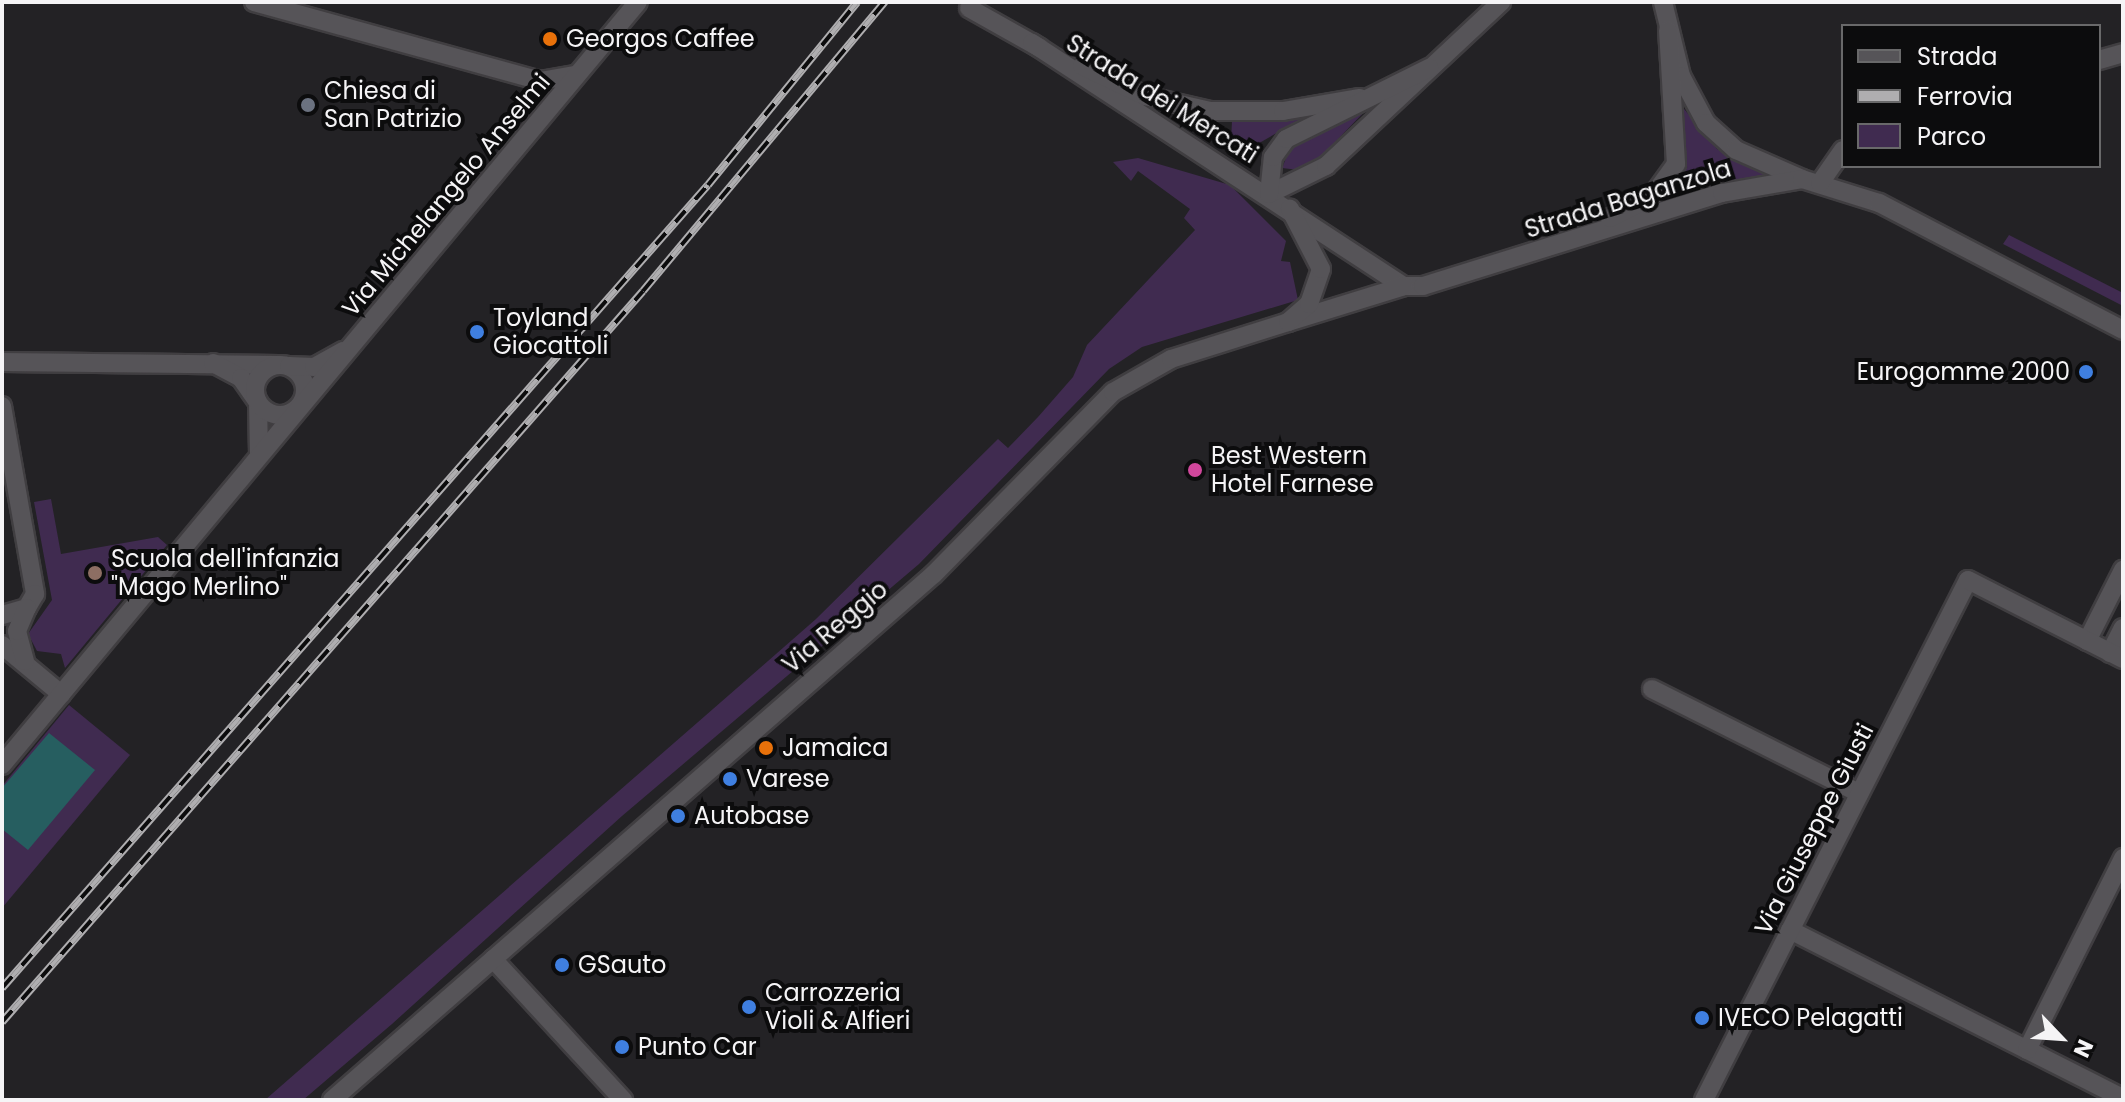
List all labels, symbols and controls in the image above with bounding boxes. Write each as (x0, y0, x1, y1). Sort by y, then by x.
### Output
legend (1841, 24, 2101, 168)
place label: Georgos Caffee (566, 25, 755, 53)
street label: Strada dei Mercati (1061, 28, 1263, 170)
marker: Georgos Caffee (541, 30, 559, 48)
text: Strada (1917, 40, 1997, 73)
street label: Via Michelangelo Anselmi (336, 68, 556, 322)
place label: Chiesa di San Patrizio (324, 77, 462, 133)
text: Ferrovia (1917, 80, 2013, 113)
marker: Chiesa di San Patrizio (299, 96, 317, 114)
text: Parco (1917, 120, 1986, 153)
street label: Strada Baganzola (1521, 154, 1735, 244)
place label: Toyland Giocattoli (493, 304, 608, 360)
marker: Toyland Giocattoli (468, 323, 486, 341)
place label: Eurogomme 2000 (1857, 358, 2070, 386)
marker: Eurogomme 2000 (2077, 363, 2095, 381)
place label: Best Western Hotel Farnese (1211, 442, 1374, 498)
marker: Best Western Hotel Farnese (1186, 461, 1204, 479)
place label: Scuola dell'infanzia "Mago Merlino" (111, 545, 339, 601)
marker: Scuola dell'infanzia "Mago Merlino" (86, 564, 104, 582)
street label: Via Reggio (777, 575, 893, 679)
street label: Via Giuseppe Giusti (1748, 719, 1880, 939)
place label: Jamaica (782, 734, 889, 762)
marker: Jamaica (757, 739, 775, 757)
place label: Varese (746, 765, 830, 793)
marker: Varese (721, 770, 739, 788)
place label: Autobase (694, 802, 809, 830)
marker: Autobase (669, 807, 687, 825)
place label: GSauto (578, 951, 666, 979)
marker: GSauto (553, 956, 571, 974)
place label: Carrozzeria Violi & Alfieri (765, 979, 910, 1035)
marker: Carrozzeria Violi & Alfieri (740, 998, 758, 1016)
north arrow (2021, 998, 2101, 1078)
place label: IVECO Pelagatti (1718, 1004, 1903, 1032)
marker: IVECO Pelagatti (1693, 1009, 1711, 1027)
place label: Punto Car (638, 1033, 757, 1061)
text: N (2066, 1034, 2101, 1062)
marker: Punto Car (613, 1038, 631, 1056)

